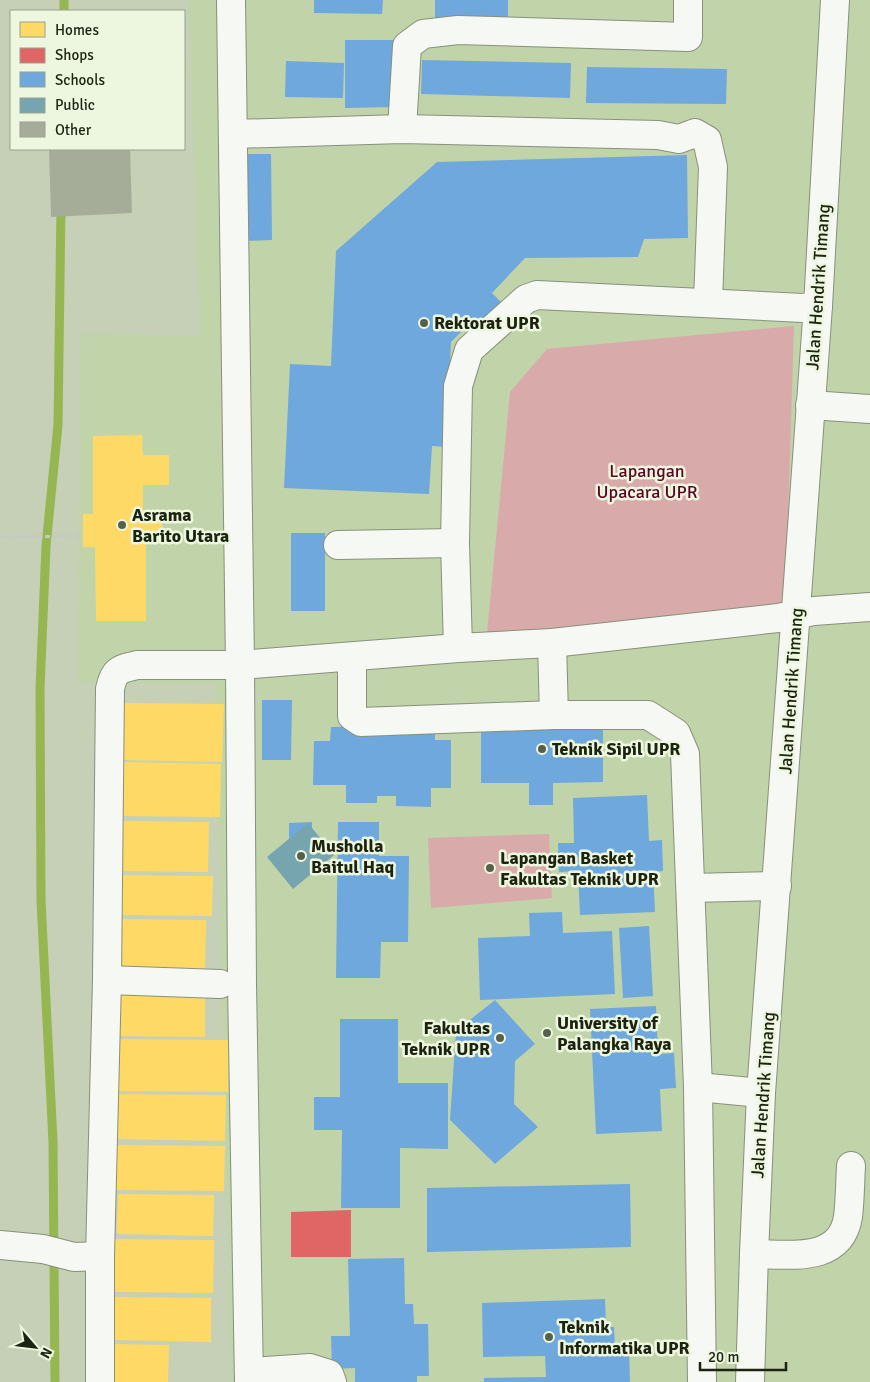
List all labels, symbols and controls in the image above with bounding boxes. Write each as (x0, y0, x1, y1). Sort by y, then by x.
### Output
legend (10, 10, 185, 150)
text: Homes (55, 21, 99, 39)
text: Shops (55, 46, 94, 64)
text: Schools (55, 71, 106, 89)
text: Public (55, 96, 95, 114)
text: Other (55, 121, 92, 139)
street label: Jalan Hendrik Timang (801, 203, 835, 371)
place label: Rektorat UPR (434, 312, 540, 334)
marker: Rektorat UPR (418, 317, 430, 329)
park label: Lapangan Upacara UPR (597, 460, 698, 503)
place label: Asrama Barito Utara (132, 504, 229, 547)
marker: Asrama Barito Utara (116, 519, 128, 531)
street label: Jalan Hendrik Timang (774, 607, 808, 775)
place label: Teknik Sipil UPR (552, 738, 680, 760)
marker: Teknik Sipil UPR (536, 743, 548, 755)
place label: Musholla Baitul Haq (311, 835, 394, 878)
place label: Lapangan Basket Fakultas Teknik UPR (500, 847, 659, 890)
marker: Musholla Baitul Haq (295, 850, 307, 862)
marker: Lapangan Basket Fakultas Teknik UPR (484, 862, 496, 874)
street label: Jalan Hendrik Timang (746, 1011, 780, 1179)
place label: University of Palangka Raya (557, 1012, 671, 1055)
place label: Fakultas Teknik UPR (402, 1017, 490, 1060)
marker: University of Palangka Raya (541, 1027, 553, 1039)
marker: Fakultas Teknik UPR (494, 1032, 506, 1044)
place label: Teknik Informatika UPR (559, 1316, 690, 1359)
north arrow (10, 1322, 60, 1372)
marker: Teknik Informatika UPR (543, 1331, 555, 1343)
scale bar (700, 1340, 786, 1372)
text: N (36, 1345, 56, 1361)
text: 20 m (708, 1348, 739, 1366)

